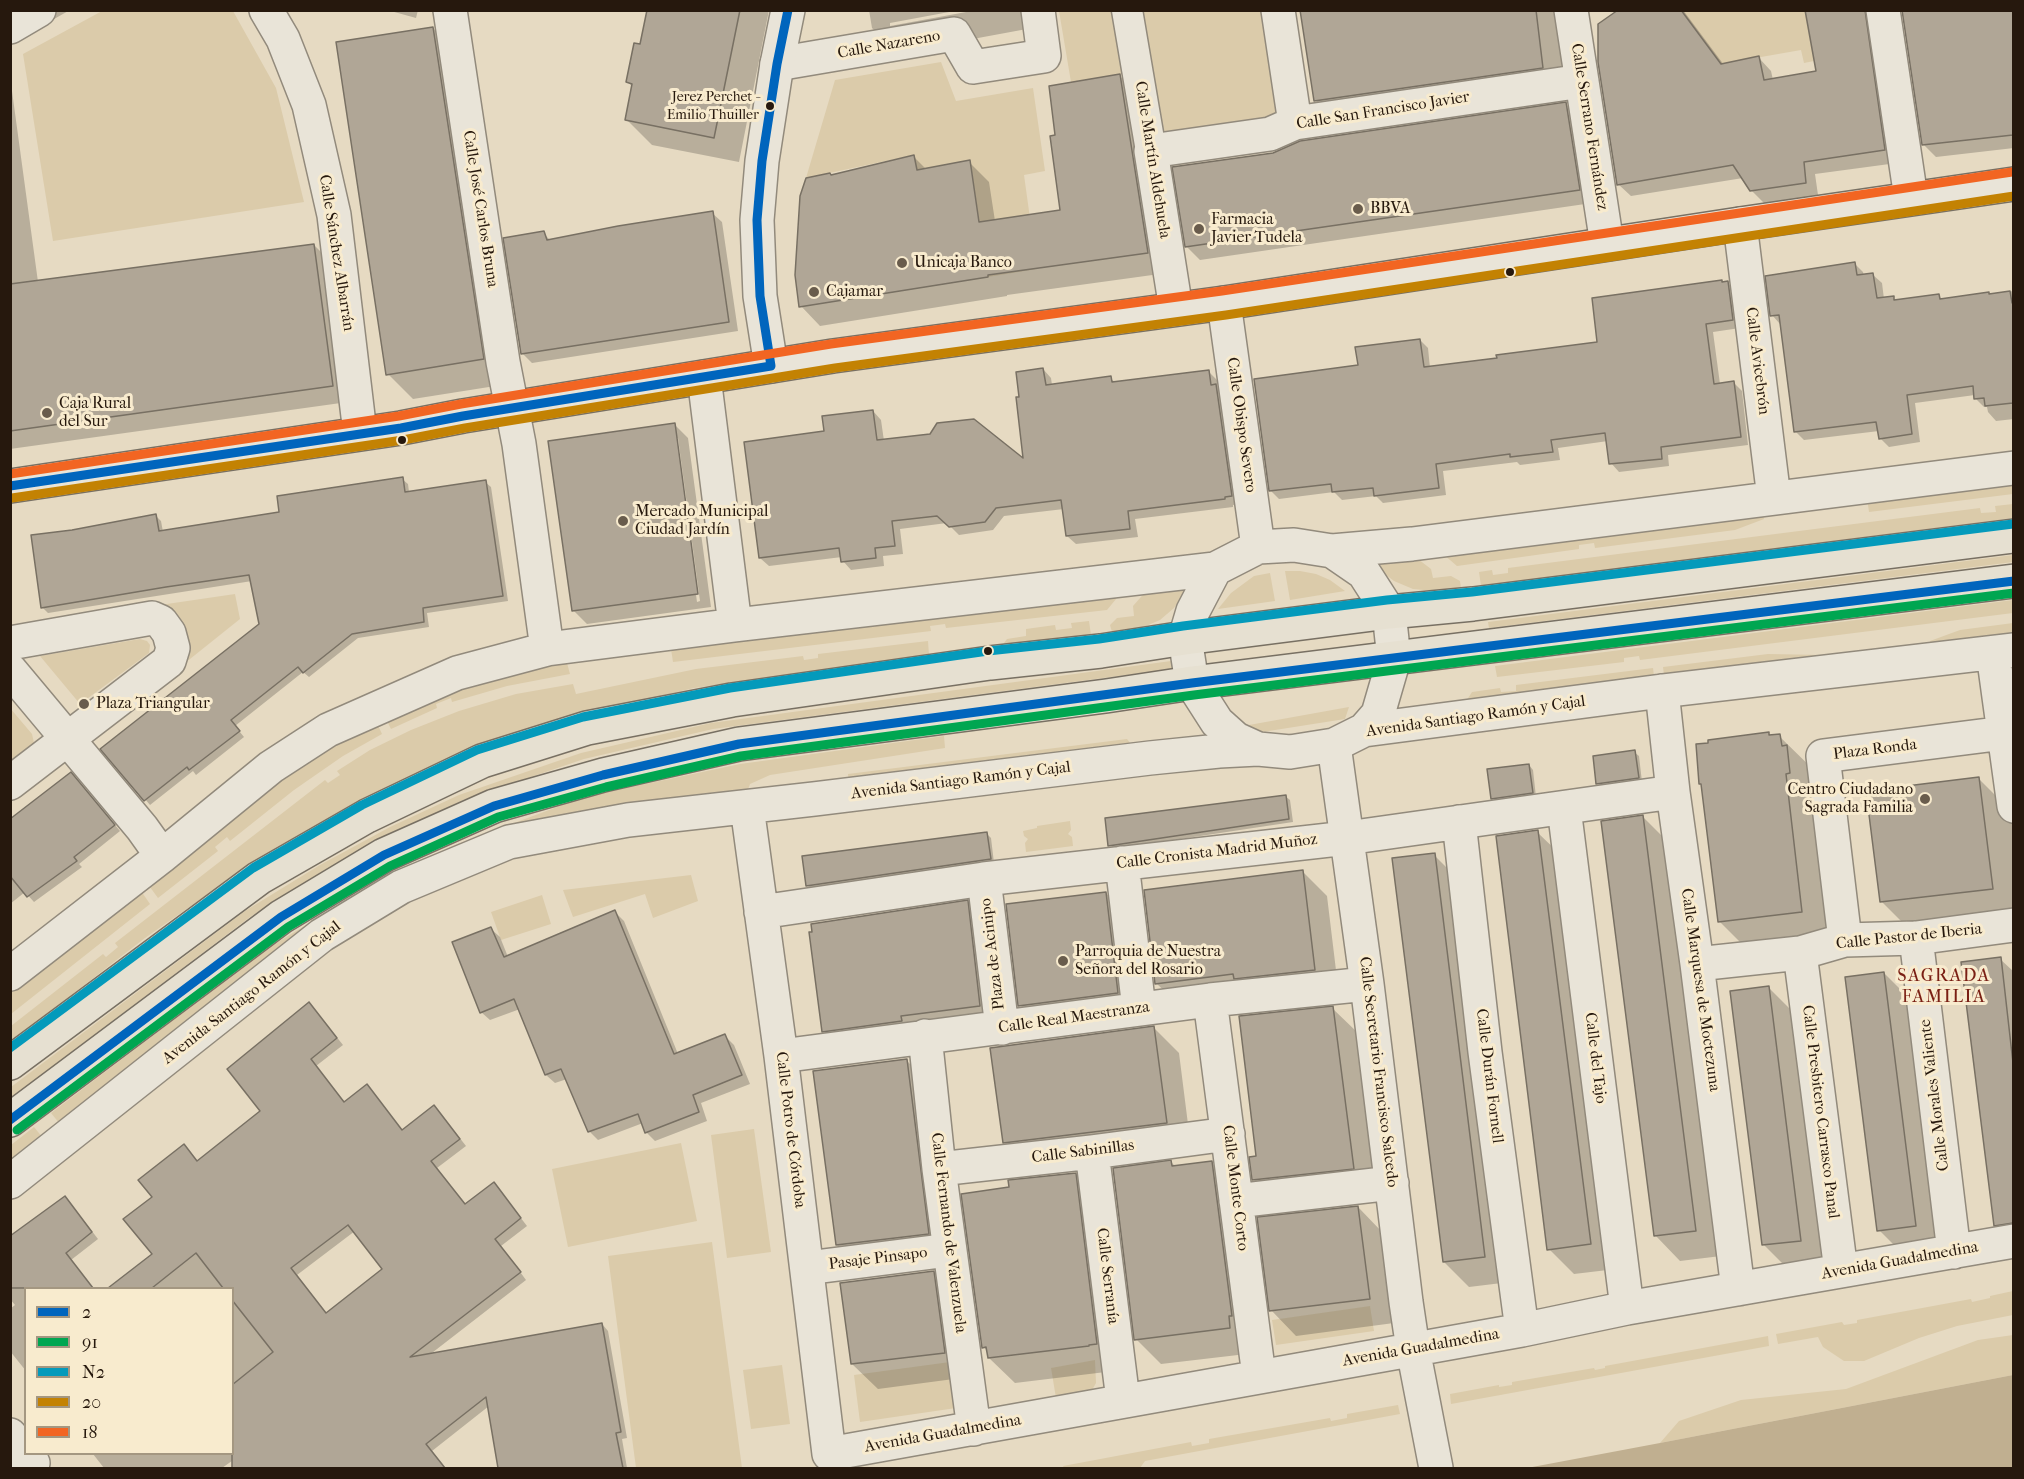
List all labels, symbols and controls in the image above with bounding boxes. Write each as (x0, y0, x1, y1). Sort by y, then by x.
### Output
street label: Calle Nazareno (836, 27, 942, 63)
street label: Calle Serrano Fernández (1566, 42, 1612, 212)
street label: Calle Martín Aldehuela (1130, 80, 1174, 240)
street label: Calle San Francisco Javier (1295, 88, 1471, 134)
place label: Jerez Perchet - Emilio Thuiller (667, 90, 759, 122)
marker: Jerez Perchet - Emilio Thuiller (764, 100, 776, 112)
street label: Calle José Carlos Bruna (458, 129, 502, 289)
street label: Calle Sánchez Albarrán (314, 173, 358, 333)
place label: BBVA (1370, 199, 1410, 219)
marker: BBVA (1351, 202, 1365, 216)
place label: Farmacia Javier Tudela (1211, 210, 1302, 248)
marker: Farmacia Javier Tudela (1192, 222, 1206, 236)
place label: Unicaja Banco (914, 253, 1012, 273)
marker: Unicaja Banco (895, 256, 909, 270)
unlabelled marker (1504, 266, 1516, 278)
place label: Cajamar (826, 282, 883, 302)
marker: Cajamar (807, 285, 821, 299)
street label: Calle Avicebrón (1741, 306, 1773, 416)
street label: Calle Obispo Severo (1222, 356, 1260, 494)
place label: Caja Rural del Sur (59, 394, 131, 432)
marker: Caja Rural del Sur (40, 406, 54, 420)
unlabelled marker (396, 434, 408, 446)
place label: Mercado Municipal Ciudad Jardín (635, 502, 769, 540)
marker: Mercado Municipal Ciudad Jardín (616, 514, 630, 528)
unlabelled marker (982, 645, 994, 657)
street label: Avenida Santiago Ramón y Cajal (1365, 692, 1587, 742)
place label: Plaza Triangular (96, 694, 210, 714)
marker: Plaza Triangular (77, 697, 91, 711)
street label: Plaza Ronda (1832, 735, 1918, 765)
street label: Avenida Santiago Ramón y Cajal (850, 758, 1072, 804)
place label: Centro Ciudadano Sagrada Familia (1787, 780, 1913, 818)
marker: Centro Ciudadano Sagrada Familia (1918, 792, 1932, 806)
street label: Calle Cronista Madrid Muñoz (1115, 830, 1319, 874)
street label: Calle Marquesa de Moctezuna (1676, 887, 1724, 1093)
street label: Plaza de Acinipo (977, 897, 1009, 1011)
street label: Avenida Santiago Ramón y Cajal (159, 917, 345, 1069)
street label: Calle Pastor de Iberia (1835, 920, 1983, 954)
place label: Parroquia de Nuestra Señora del Rosario (1075, 942, 1221, 980)
marker: Parroquia de Nuestra Señora del Rosario (1056, 954, 1070, 968)
street label: Calle Secretario Francisco Salcedo (1354, 956, 1402, 1188)
district label: SAGRADA FAMILIA (1897, 966, 1991, 1008)
street label: Calle Real Maestranza (997, 998, 1151, 1038)
street label: Calle Presbitero Carrasco Panal (1797, 1004, 1843, 1220)
street label: Calle Durán Fornell (1471, 1007, 1507, 1145)
street label: Calle del Tajo (1580, 1011, 1610, 1105)
street label: Calle Morales Valiente (1916, 1018, 1954, 1172)
street label: Calle Potro de Córdoba (771, 1051, 809, 1209)
street label: Calle Monte Corto (1218, 1124, 1252, 1252)
street label: Calle Fernando de Valenzuela (926, 1132, 970, 1334)
street label: Calle Sabinillas (1031, 1136, 1135, 1168)
street label: Calle Serranía (1092, 1227, 1122, 1325)
street label: Avenida Guadalmedina (1820, 1238, 1980, 1284)
street label: Pasaje Pinsapo (828, 1243, 928, 1275)
legend (24, 1287, 234, 1455)
text: 2 (82, 1302, 91, 1323)
street label: Avenida Guadalmedina (1341, 1325, 1501, 1371)
text: 91 (82, 1332, 98, 1353)
text: N2 (82, 1362, 105, 1383)
text: 20 (82, 1392, 101, 1413)
street label: Avenida Guadalmedina (863, 1411, 1023, 1457)
text: 18 (82, 1422, 97, 1443)

